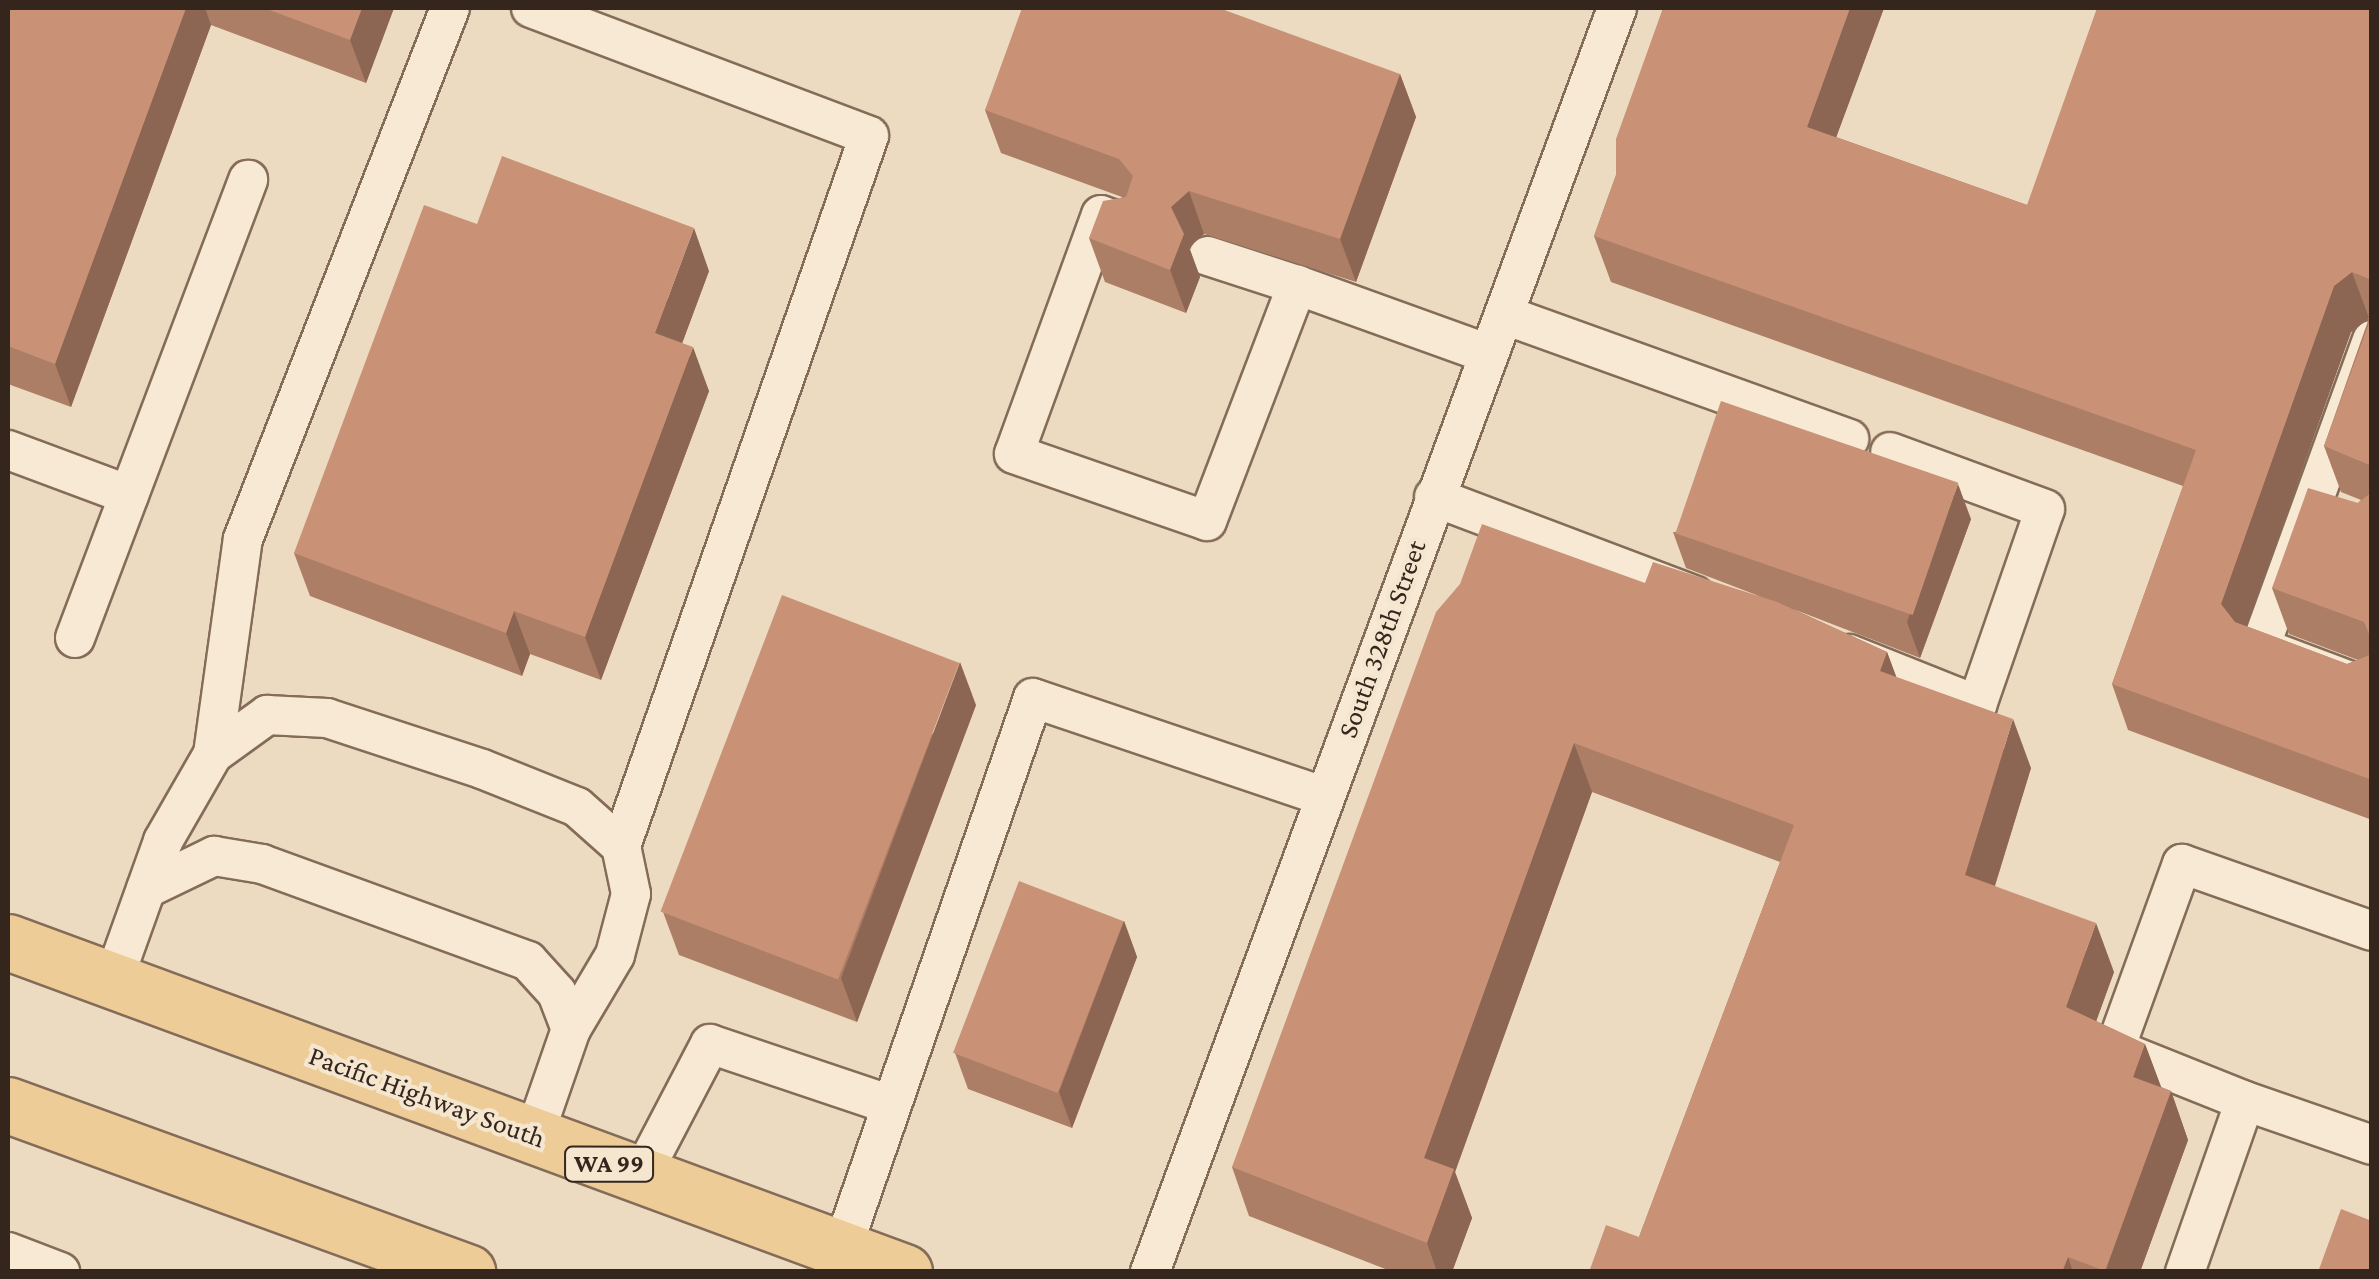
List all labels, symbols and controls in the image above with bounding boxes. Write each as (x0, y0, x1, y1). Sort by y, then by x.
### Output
street label: South 328th Street (1331, 536, 1433, 742)
street label: Pacific Highway South (304, 1039, 550, 1155)
road number: WA 99 (564, 1144, 654, 1184)

